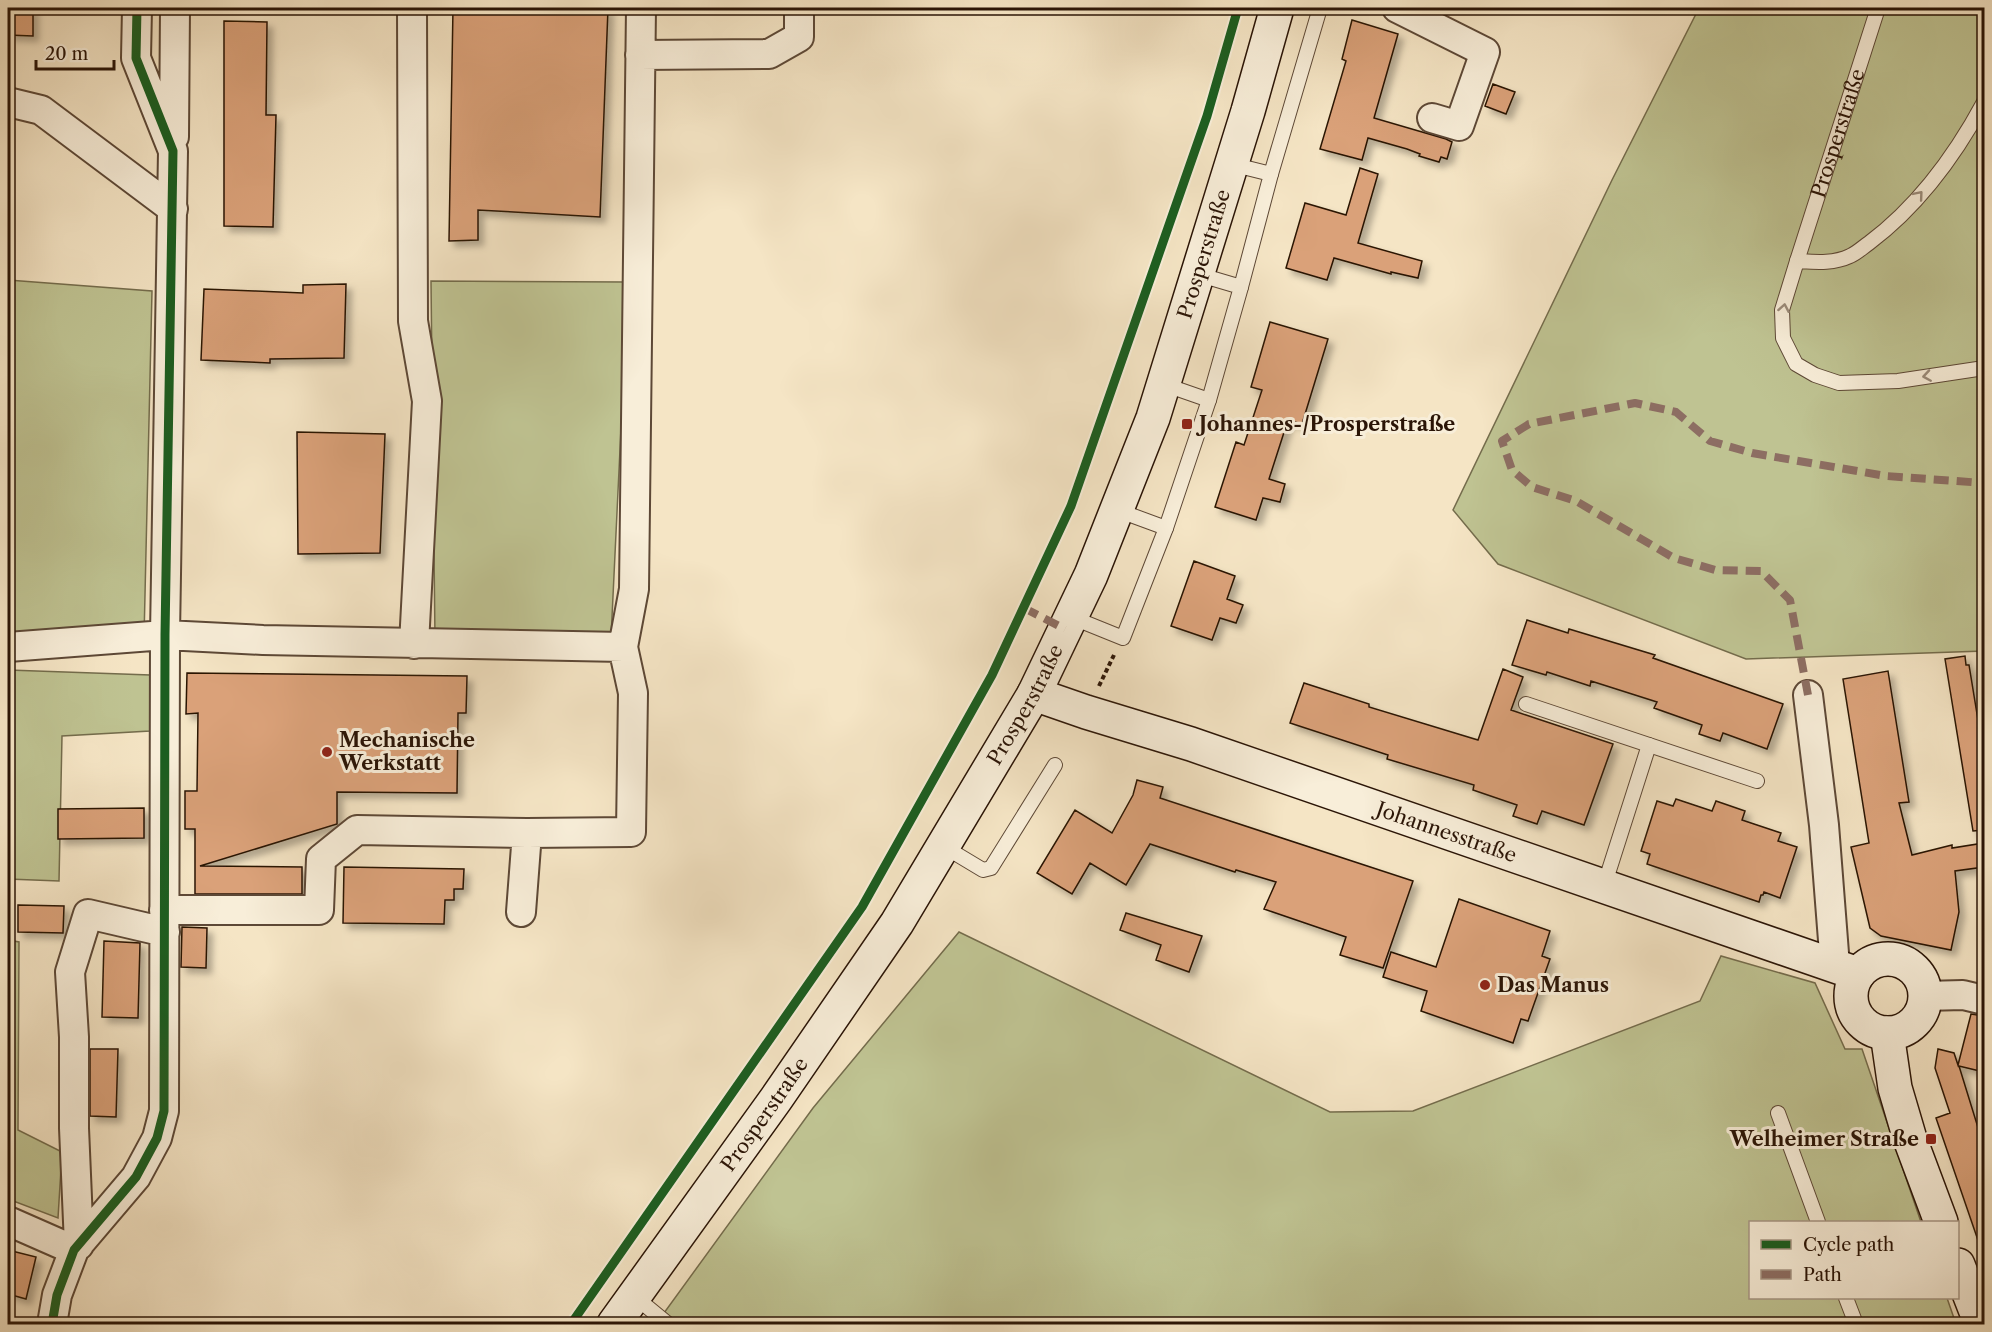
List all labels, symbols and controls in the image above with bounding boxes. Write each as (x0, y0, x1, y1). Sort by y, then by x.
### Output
scale bar (36, 33, 114, 71)
text: 20 m (45, 43, 89, 65)
street label: Prosperstraße (1806, 66, 1870, 201)
street label: Prosperstraße (1172, 187, 1235, 322)
one-way arrow (1911, 191, 1922, 202)
one-way arrow (1777, 303, 1790, 313)
one-way arrow (1922, 370, 1931, 382)
place label: Johannes-/Prosperstraße (1195, 412, 1455, 436)
marker: Johannes-/Prosperstraße (1180, 417, 1194, 431)
street label: Prosperstraße (982, 641, 1068, 769)
place label: Mechanische Werkstatt (338, 728, 475, 775)
marker: Mechanische Werkstatt (320, 745, 334, 759)
street label: Johannesstraße (1370, 796, 1520, 867)
place label: Das Manus (1497, 973, 1609, 997)
marker: Das Manus (1478, 978, 1492, 992)
street label: Prosperstraße (716, 1053, 813, 1176)
place label: Welheimer Straße (1729, 1127, 1919, 1151)
marker: Welheimer Straße (1924, 1132, 1938, 1146)
legend (1749, 1221, 1959, 1299)
text: Cycle path (1803, 1234, 1894, 1256)
text: Path (1803, 1264, 1842, 1286)

